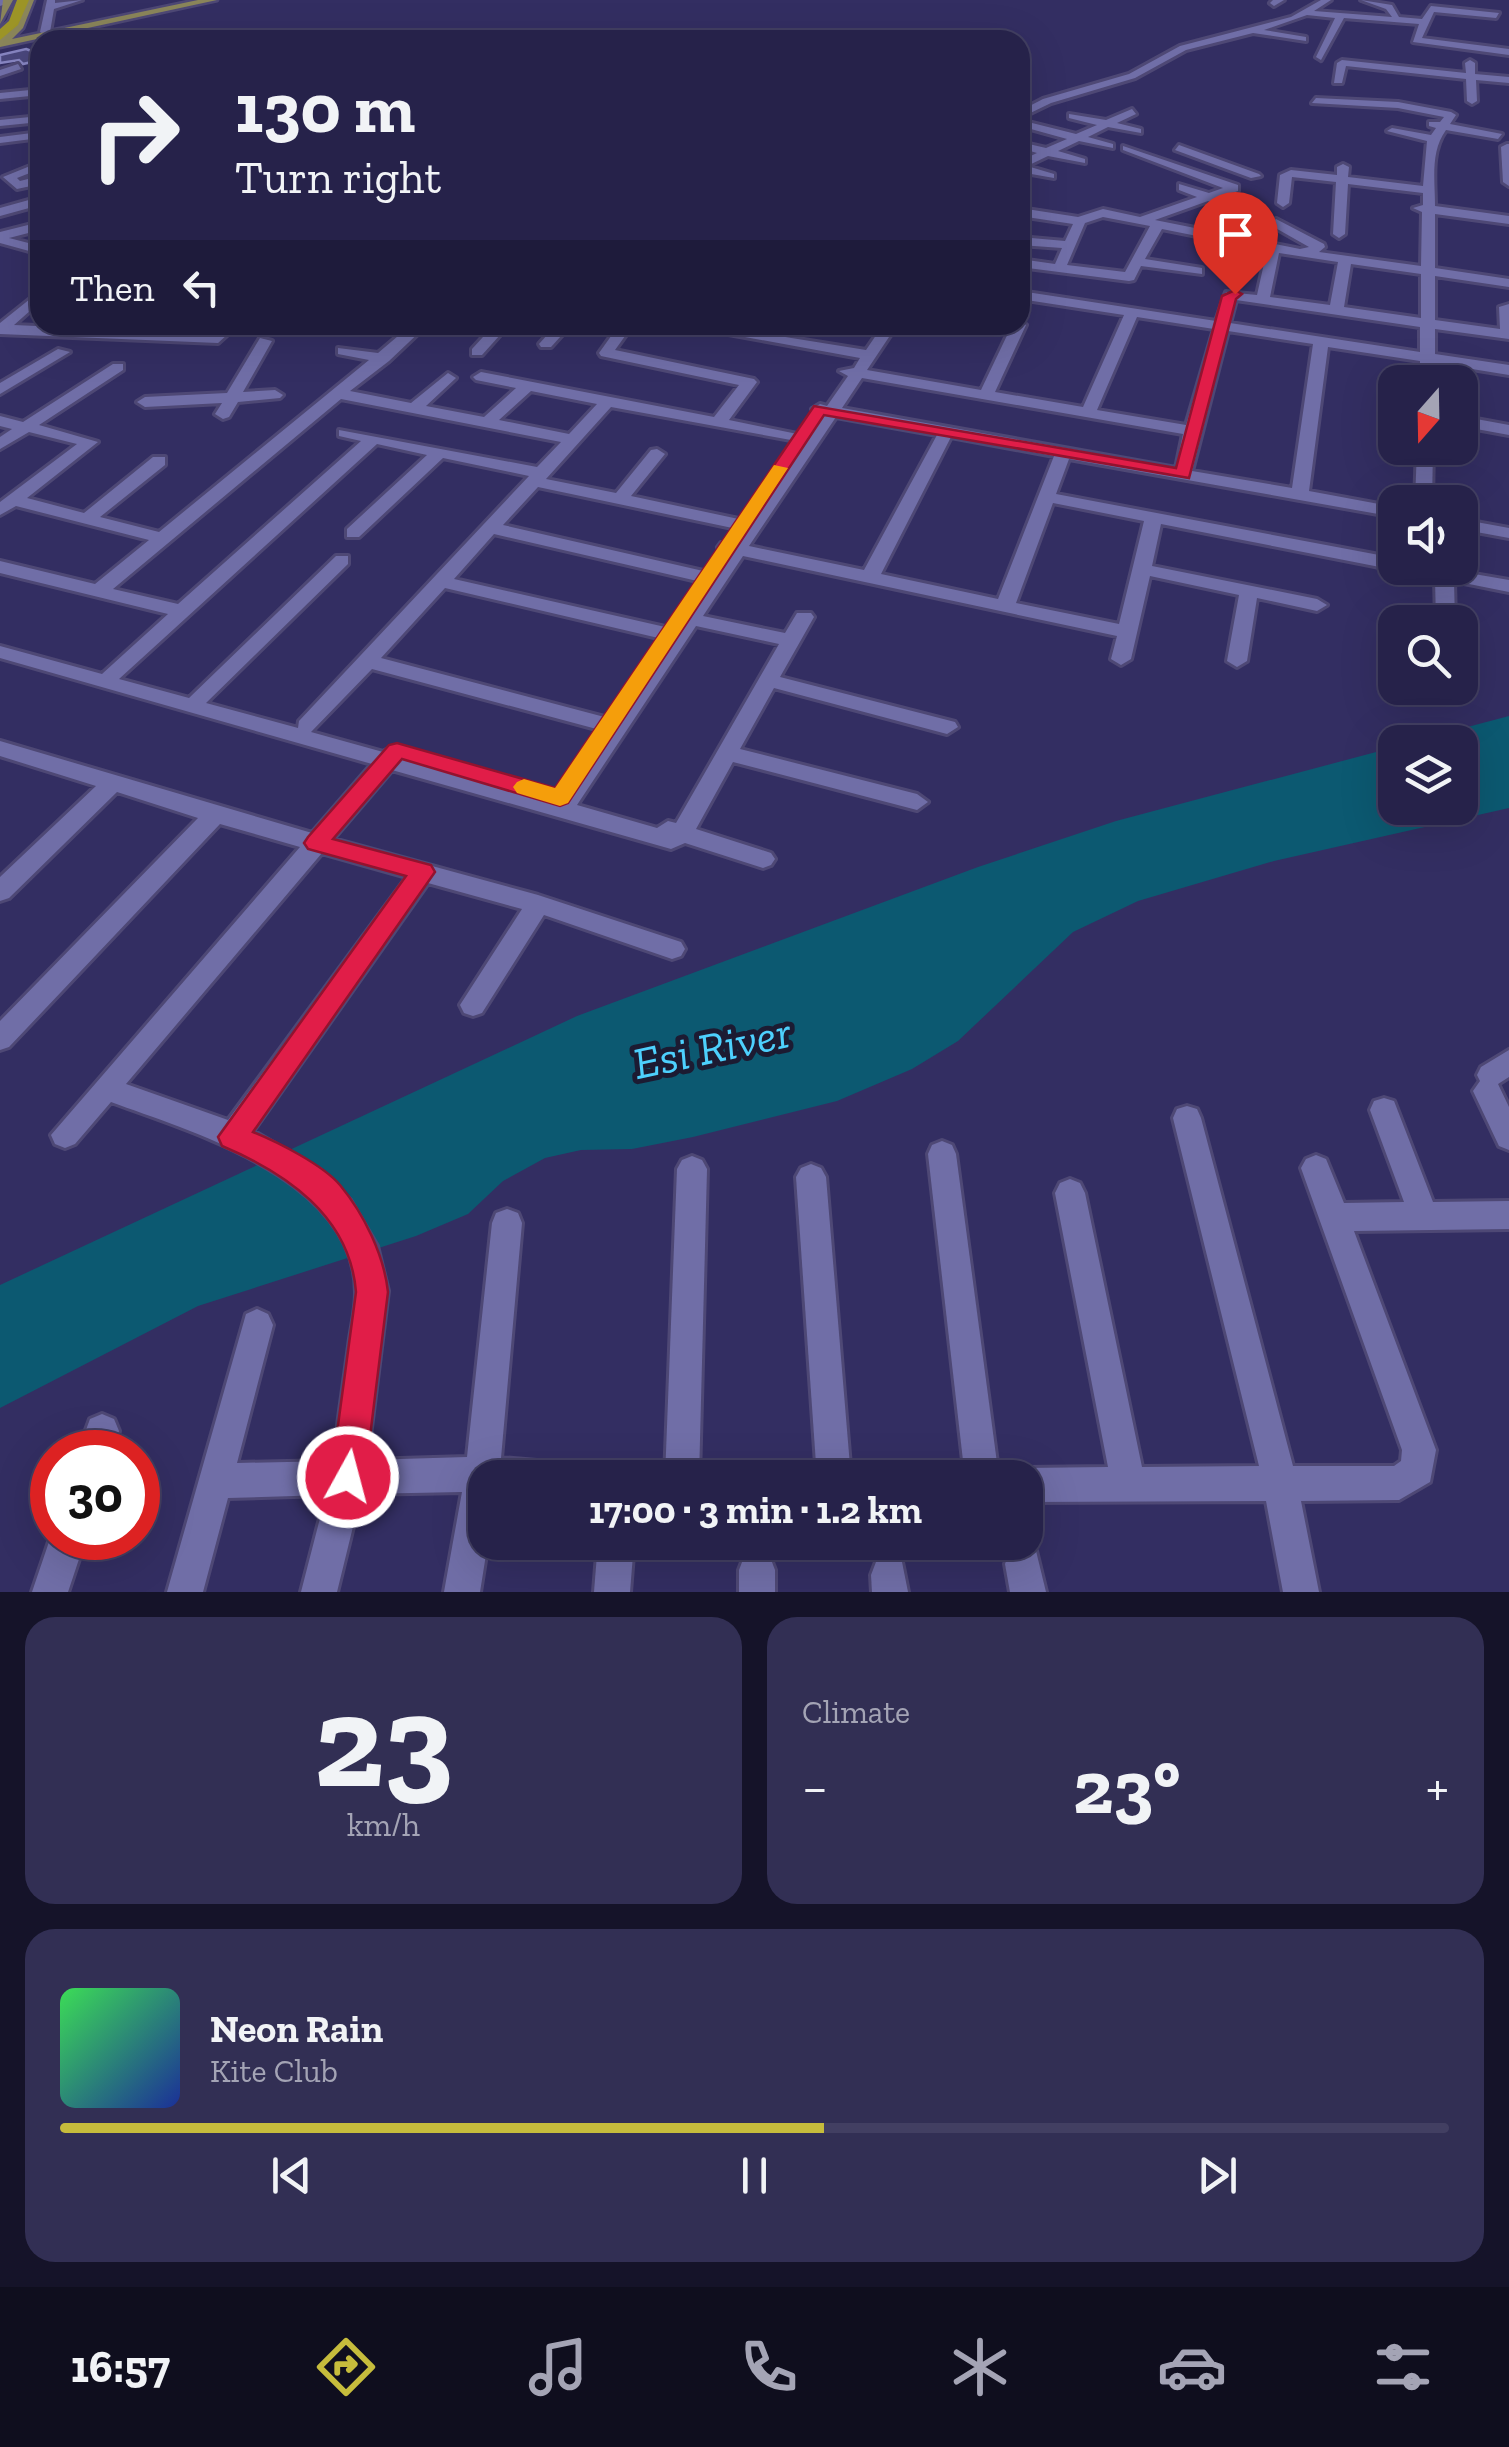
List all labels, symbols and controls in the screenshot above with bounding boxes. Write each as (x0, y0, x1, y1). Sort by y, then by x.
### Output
text: 130 m (235, 66, 415, 150)
icon: right (70, 70, 200, 200)
text: Turn right (235, 151, 441, 205)
pin (1193, 192, 1278, 295)
icon: arrive (1208, 207, 1263, 262)
icon: left (174, 260, 229, 315)
text: Then (70, 265, 154, 311)
north arrow (1378, 365, 1478, 465)
map controls (1378, 365, 1478, 825)
button: sound (1378, 485, 1478, 585)
button: search (1378, 605, 1478, 705)
button: layers (1378, 725, 1478, 825)
water label: Esi River (628, 1005, 797, 1091)
position arrow (296, 1425, 400, 1529)
speed limit sign: 30 (30, 1430, 160, 1560)
text: 17:00 · 3 min · 1.2 km (589, 1487, 922, 1533)
text: 23 (314, 1663, 453, 1819)
text: Climate (802, 1693, 910, 1731)
text: 23° (1073, 1742, 1181, 1832)
text: − (802, 1754, 828, 1820)
text: + (1426, 1754, 1449, 1820)
text: km/h (347, 1806, 420, 1844)
text: Neon Rain (210, 2006, 383, 2052)
text: Kite Club (210, 2052, 338, 2090)
icon: previous (264, 2148, 319, 2203)
icon: pause (727, 2148, 782, 2203)
icon: next (1190, 2148, 1245, 2203)
icon: directions (311, 2332, 381, 2402)
icon: music (523, 2332, 593, 2402)
icon: phone (734, 2332, 804, 2402)
icon: climate (945, 2332, 1015, 2402)
icon: car (1157, 2332, 1227, 2402)
icon: filters (1368, 2332, 1438, 2402)
text: 16:57 (71, 2340, 170, 2394)

